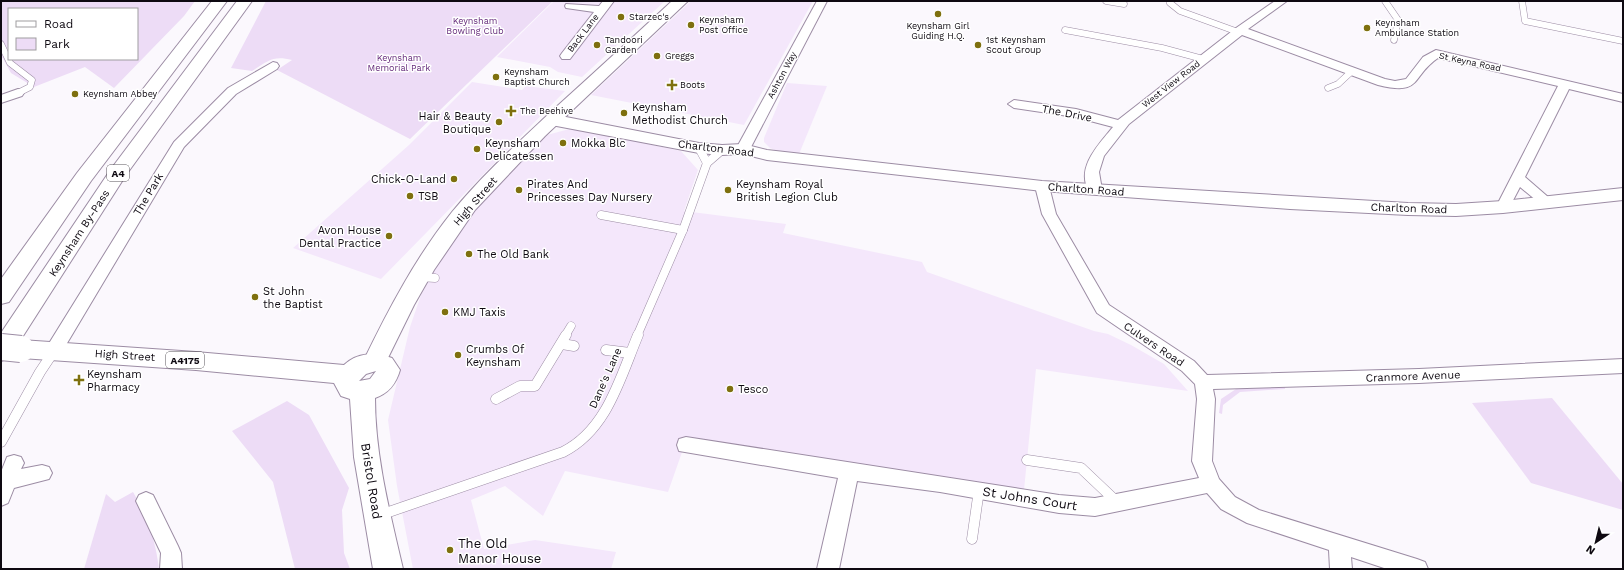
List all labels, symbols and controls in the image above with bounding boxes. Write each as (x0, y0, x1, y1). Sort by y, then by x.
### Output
legend (8, 8, 138, 60)
marker: Keynsham Girl Guiding H.Q. (933, 9, 943, 19)
street label: Back Lane (565, 12, 601, 54)
marker: Starzec's (616, 12, 626, 22)
place label: Starzec's (629, 12, 669, 22)
place label: Keynsham Post Office (699, 15, 748, 35)
park label: Keynsham Bowling Club (446, 16, 504, 36)
text: Road (44, 17, 73, 31)
place label: Keynsham Ambulance Station (1375, 18, 1459, 38)
marker: Keynsham Post Office (686, 20, 696, 30)
place label: Keynsham Girl Guiding H.Q. (906, 21, 970, 41)
marker: Keynsham Ambulance Station (1362, 23, 1372, 33)
place label: Tandoori Garden (605, 35, 643, 55)
place label: 1st Keynsham Scout Group (986, 35, 1046, 55)
text: Park (44, 37, 70, 51)
marker: Tandoori Garden (592, 40, 602, 50)
marker: 1st Keynsham Scout Group (973, 40, 983, 50)
street label: Ashton Way (765, 50, 799, 100)
marker: Greggs (652, 51, 662, 61)
place label: Greggs (665, 51, 695, 61)
street label: St Keyna Road (1438, 51, 1502, 73)
park label: Keynsham Memorial Park (368, 53, 430, 73)
street label: West View Road (1140, 58, 1202, 110)
place label: Keynsham Baptist Church (504, 67, 570, 87)
marker: Keynsham Baptist Church (491, 72, 501, 82)
marker: Boots (667, 80, 677, 90)
place label: Boots (680, 80, 705, 90)
marker: Keynsham Abbey (70, 89, 80, 99)
place label: Keynsham Abbey (83, 89, 158, 99)
place label: Keynsham Methodist Church (632, 101, 728, 127)
street label: The Drive (1041, 102, 1093, 125)
marker: The Beehive (505, 105, 517, 117)
place label: The Beehive (520, 106, 573, 116)
marker: Keynsham Methodist Church (619, 108, 629, 118)
place label: Hair & Beauty Boutique (418, 110, 491, 136)
marker: Hair & Beauty Boutique (494, 117, 504, 127)
place label: Keynsham Delicatessen (485, 137, 553, 163)
place label: Mokka Blc (571, 137, 626, 150)
street label: Charlton Road (677, 137, 755, 160)
marker: Mokka Blc (558, 138, 568, 148)
marker: Keynsham Delicatessen (472, 144, 482, 154)
road number: A4 (107, 165, 129, 181)
street label: The Park (131, 171, 166, 218)
place label: Chick-O-Land (371, 173, 446, 186)
marker: Chick-O-Land (449, 174, 459, 184)
street label: High Street (451, 174, 500, 228)
place label: Pirates And Princesses Day Nursery (527, 178, 653, 204)
place label: Keynsham Royal British Legion Club (736, 178, 838, 204)
street label: Charlton Road (1047, 180, 1125, 199)
marker: Pirates And Princesses Day Nursery (514, 185, 524, 195)
marker: Keynsham Royal British Legion Club (723, 185, 733, 195)
street label: Keynsham By-Pass (46, 187, 113, 279)
place label: TSB (418, 190, 439, 203)
marker: TSB (405, 191, 415, 201)
street label: Charlton Road (1370, 201, 1448, 216)
place label: Avon House Dental Practice (299, 224, 381, 250)
marker: Avon House Dental Practice (384, 231, 394, 241)
place label: The Old Bank (477, 248, 549, 261)
marker: The Old Bank (464, 249, 474, 259)
place label: St John the Baptist (263, 285, 323, 311)
marker: St John the Baptist (250, 292, 260, 302)
place label: KMJ Taxis (453, 306, 506, 319)
marker: KMJ Taxis (440, 307, 450, 317)
street label: Culvers Road (1121, 319, 1186, 369)
place label: Crumbs Of Keynsham (466, 343, 525, 369)
street label: Dane's Lane (586, 346, 625, 411)
street label: High Street (94, 347, 156, 364)
marker: Crumbs Of Keynsham (453, 350, 463, 360)
road number: A4175 (166, 352, 204, 368)
place label: Keynsham Pharmacy (87, 368, 142, 394)
street label: Cranmore Avenue (1365, 368, 1461, 385)
marker: Keynsham Pharmacy (74, 375, 84, 385)
place label: Tesco (738, 383, 768, 396)
marker: Tesco (725, 384, 735, 394)
street label: Bristol Road (358, 442, 385, 520)
street label: St Johns Court (982, 484, 1079, 513)
north arrow (1576, 522, 1616, 562)
place label: The Old Manor House (458, 536, 541, 566)
text: N (1583, 542, 1598, 557)
marker: The Old Manor House (445, 545, 455, 555)

